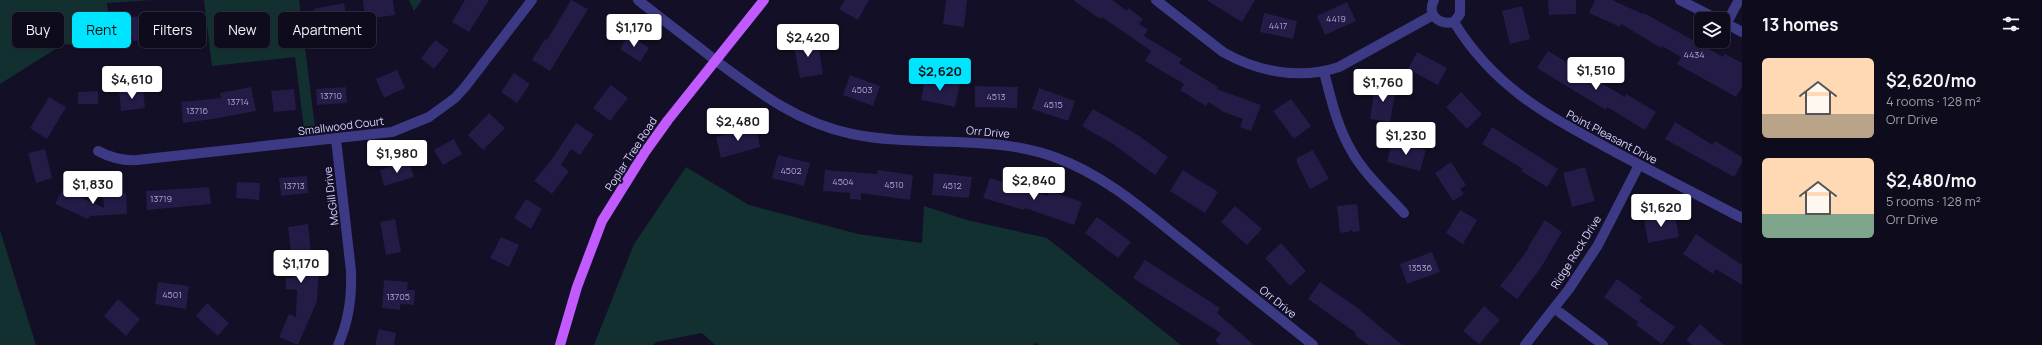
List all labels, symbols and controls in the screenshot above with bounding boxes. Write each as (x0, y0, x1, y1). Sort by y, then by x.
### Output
chip: Buy (12, 12, 64, 48)
chip: Rent (72, 12, 131, 48)
chip: Filters (139, 12, 206, 48)
chip: New (214, 12, 270, 48)
chip: Apartment (278, 12, 376, 48)
house number: 4419 (1326, 12, 1346, 25)
map controls (1694, 12, 1730, 48)
button: layers (1694, 12, 1730, 48)
text: 13 homes (1762, 13, 1838, 36)
icon: filters (2000, 13, 2022, 35)
pin: $1,170 (601, 14, 667, 48)
text: $1,170 (616, 18, 652, 36)
house number: 4417 (1269, 19, 1288, 32)
pin: $2,420 (775, 24, 841, 58)
text: $2,420 (786, 28, 830, 46)
house number: 4434 (1684, 48, 1704, 61)
pin: $1,510 (1563, 57, 1629, 91)
pin: $2,620 (907, 58, 973, 92)
text: $1,510 (1576, 61, 1616, 79)
text: $2,620 (918, 62, 962, 80)
pin: $4,610 (99, 66, 165, 100)
pin: $1,760 (1350, 69, 1416, 103)
text: $2,620/mo (1886, 69, 1976, 92)
text: $4,610 (111, 70, 153, 88)
text: $1,760 (1363, 73, 1403, 91)
icon: home (1794, 74, 1842, 122)
house number: 4503 (852, 83, 873, 96)
house number: 13710 (320, 89, 342, 102)
house number: 4513 (987, 90, 1006, 103)
text: 4 rooms · 128 m² (1886, 92, 1981, 110)
house number: 13714 (227, 95, 249, 108)
house number: 4515 (1043, 98, 1063, 111)
house number: 13716 (186, 104, 208, 117)
street label: Point Pleasant Drive (1564, 106, 1661, 167)
pin: $2,480 (705, 108, 771, 142)
text: Orr Drive (1886, 110, 1938, 128)
text: $2,480 (716, 112, 760, 130)
street label: Smallwood Court (297, 113, 385, 138)
street label: Poplar Tree Road (601, 114, 660, 194)
street label: Orr Drive (966, 122, 1011, 141)
pin: $1,230 (1373, 122, 1439, 156)
text: $1,230 (1385, 126, 1427, 144)
pin: $1,980 (364, 140, 430, 174)
text: $1,980 (376, 144, 418, 162)
house number: 4502 (780, 164, 802, 177)
street label: McGill Drive (319, 165, 342, 226)
pin: $2,840 (1001, 167, 1067, 201)
text: $2,480/mo (1886, 169, 1976, 192)
pin: $1,830 (60, 171, 126, 205)
text: $2,840 (1012, 171, 1056, 189)
icon: home (1794, 174, 1842, 222)
text: $1,830 (72, 175, 114, 193)
house number: 4504 (832, 175, 854, 188)
house number: 4510 (884, 178, 904, 191)
house number: 13713 (283, 179, 305, 192)
house number: 4512 (942, 179, 962, 192)
house number: 13719 (150, 192, 172, 205)
text: 5 rooms · 128 m² (1886, 192, 1981, 210)
pin: $1,620 (1628, 194, 1694, 228)
text: $1,620 (1640, 198, 1682, 216)
text: Orr Drive (1886, 210, 1938, 228)
street label: Ridge Rock Drive (1547, 212, 1605, 291)
pin: $1,170 (268, 250, 334, 284)
text: $1,170 (283, 254, 319, 272)
house number: 13536 (1408, 261, 1433, 274)
street label: Orr Drive (1257, 282, 1300, 322)
house number: 4501 (162, 288, 182, 301)
house number: 13705 (386, 290, 410, 303)

